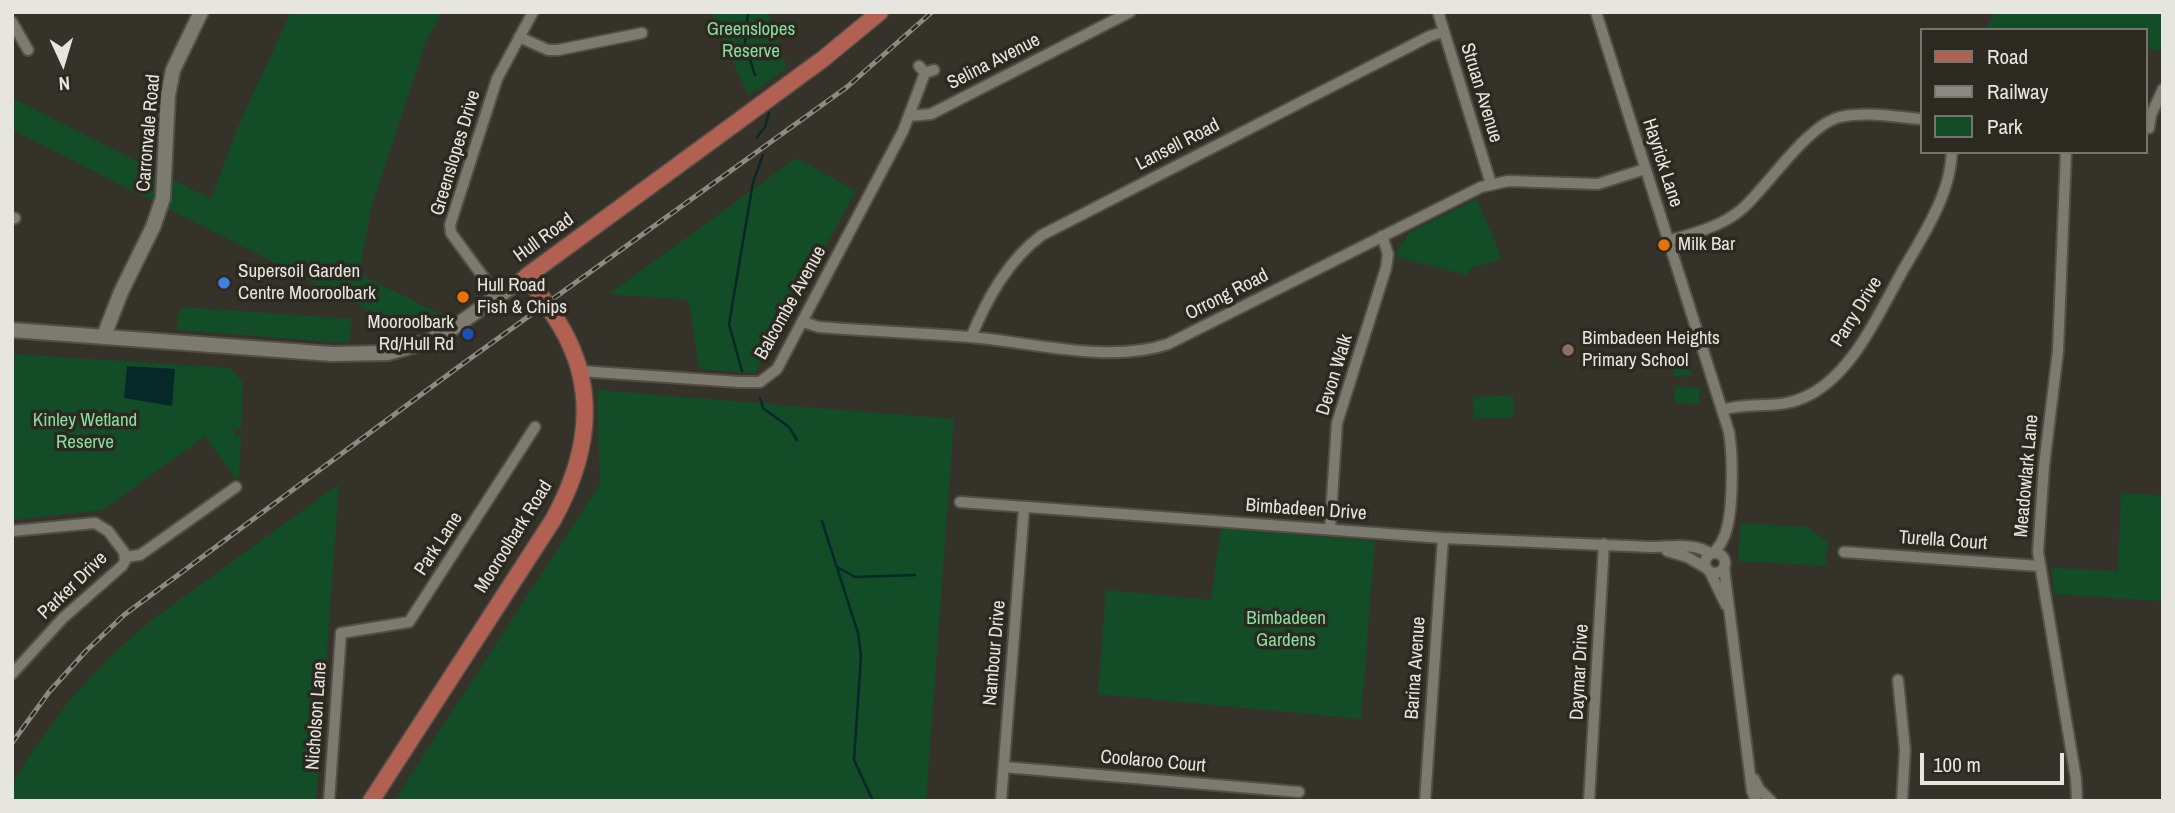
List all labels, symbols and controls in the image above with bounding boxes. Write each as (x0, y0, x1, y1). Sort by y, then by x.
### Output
park label: Greenslopes Reserve (707, 19, 795, 63)
north arrow (28, 28, 98, 98)
legend (1920, 28, 2147, 154)
street label: Selina Avenue (944, 29, 1044, 95)
street label: Struan Avenue (1455, 41, 1507, 145)
text: Road (1987, 42, 2028, 71)
text: N (58, 71, 71, 97)
street label: Carronvale Road (133, 73, 165, 193)
text: Railway (1987, 77, 2048, 106)
street label: Greenslopes Drive (426, 88, 486, 218)
text: Park (1987, 112, 2022, 141)
street label: Lansell Road (1132, 114, 1224, 176)
street label: Hayrick Lane (1637, 116, 1687, 210)
street label: Hull Road (510, 209, 578, 267)
place label: Milk Bar (1678, 234, 1735, 256)
marker: Milk Bar (1656, 237, 1672, 253)
street label: Balcombe Avenue (750, 242, 832, 364)
place label: Supersoil Garden Centre Mooroolbark (238, 261, 376, 305)
street label: Orrong Road (1182, 264, 1272, 326)
street label: Parry Drive (1826, 273, 1888, 351)
marker: Supersoil Garden Centre Mooroolbark (216, 275, 232, 291)
place label: Hull Road Fish & Chips (477, 275, 567, 319)
marker: Hull Road Fish & Chips (455, 289, 471, 305)
place label: Mooroolbark Rd/Hull Rd (367, 312, 454, 356)
marker: Mooroolbark Rd/Hull Rd (460, 326, 476, 342)
place label: Bimbadeen Heights Primary School (1582, 328, 1720, 372)
street label: Devon Walk (1312, 332, 1358, 418)
marker: Bimbadeen Heights Primary School (1560, 342, 1576, 358)
park label: Kinley Wetland Reserve (33, 410, 137, 454)
street label: Meadowlark Lane (2010, 414, 2044, 538)
street label: Mooroolbark Road (470, 477, 558, 597)
street label: Bimbadeen Drive (1245, 494, 1367, 526)
street label: Park Lane (410, 508, 468, 580)
street label: Turella Court (1898, 527, 1988, 555)
street label: Parker Drive (34, 547, 112, 625)
street label: Nambour Drive (979, 599, 1011, 707)
park label: Bimbadeen Gardens (1246, 608, 1326, 652)
street label: Barina Avenue (1401, 616, 1431, 720)
street label: Daymar Drive (1566, 623, 1594, 721)
street label: Nicholson Lane (302, 661, 332, 771)
scale bar (1923, 740, 2066, 784)
street label: Coolaroo Court (1099, 746, 1207, 778)
text: 100 m (1933, 750, 1981, 779)

